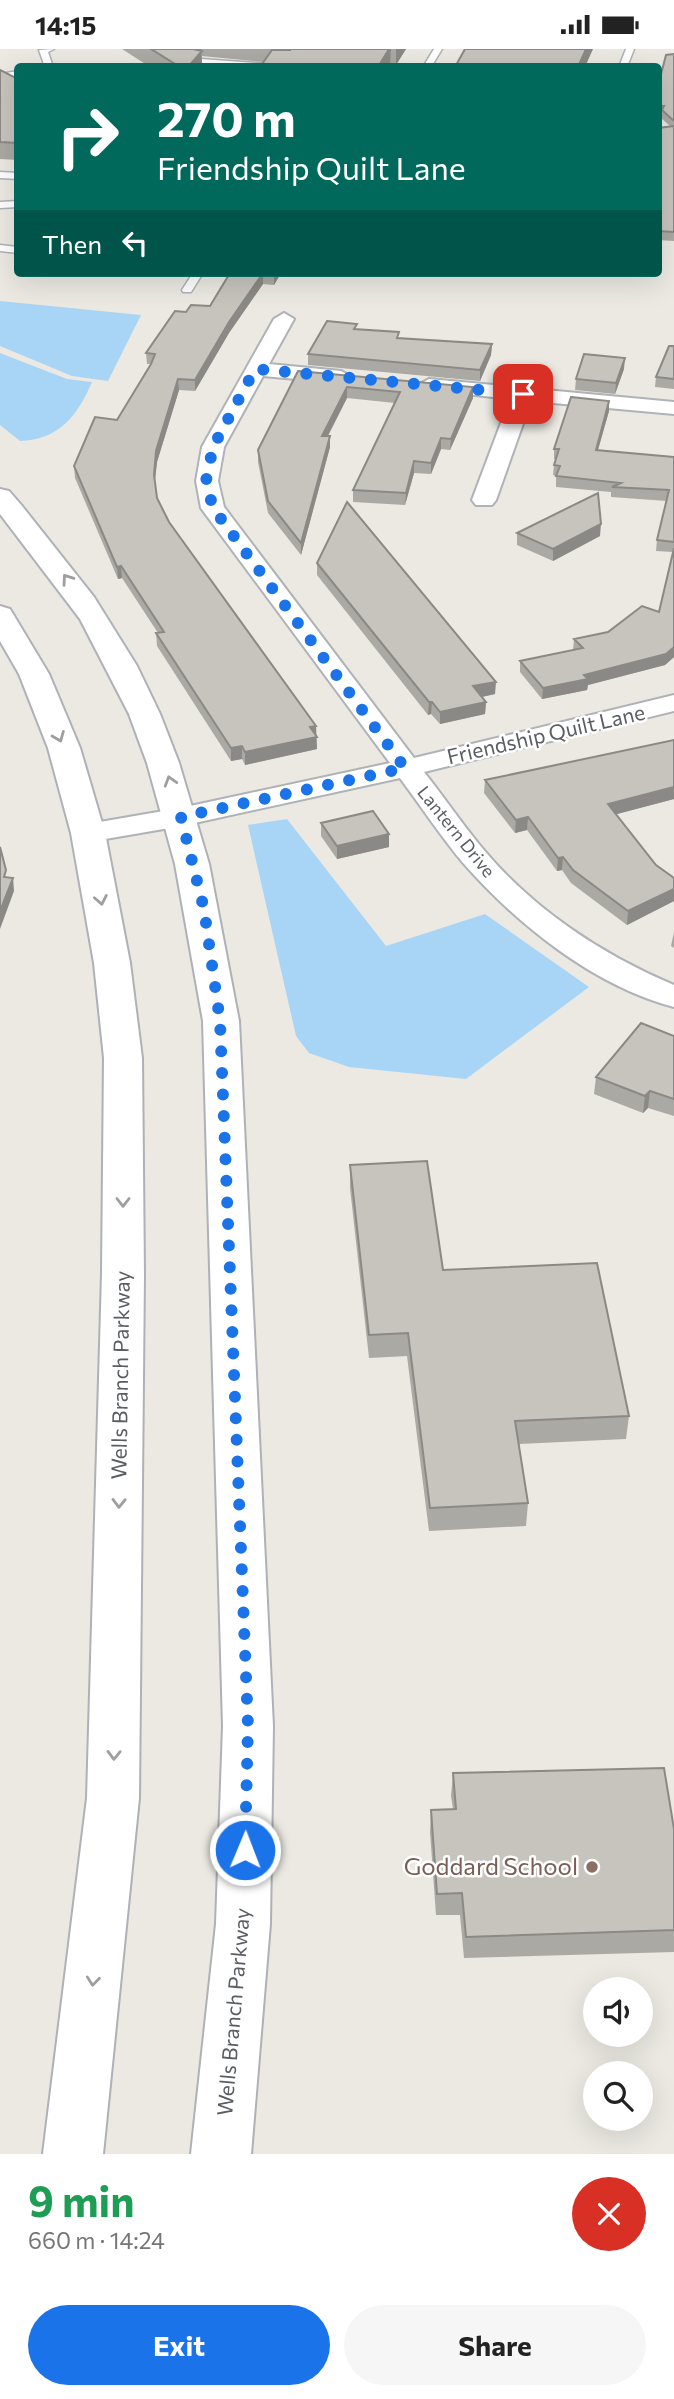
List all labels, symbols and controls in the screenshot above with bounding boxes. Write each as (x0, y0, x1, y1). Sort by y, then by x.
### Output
text: 14:15 (35, 9, 97, 40)
text: 270 m (157, 87, 296, 147)
icon: right (42, 91, 133, 182)
text: Friendship Quilt Lane (157, 147, 466, 187)
icon: left (116, 224, 154, 262)
text: Then (42, 228, 102, 259)
pin (493, 364, 553, 424)
icon: arrive (504, 375, 542, 413)
one-way arrow (63, 574, 75, 587)
street label: Friendship Quilt Lane (444, 699, 647, 769)
one-way arrow (51, 731, 65, 743)
one-way arrow (163, 775, 178, 787)
street label: Lantern Drive (413, 781, 500, 882)
one-way arrow (92, 894, 107, 906)
one-way arrow (115, 1198, 131, 1208)
street label: Wells Branch Parkway (105, 1270, 134, 1479)
one-way arrow (111, 1499, 127, 1509)
one-way arrow (106, 1750, 122, 1761)
position arrow (208, 1813, 282, 1887)
place label: Goddard School (404, 1851, 578, 1880)
marker: Goddard School (584, 1859, 600, 1875)
street label: Wells Branch Parkway (211, 1907, 254, 2117)
one-way arrow (85, 1975, 100, 1987)
map controls (583, 1977, 653, 2131)
button: sound (583, 1977, 653, 2047)
button: search (583, 2061, 653, 2131)
text: 9 min (28, 2174, 135, 2226)
button: close (572, 2177, 646, 2251)
text: 660 m · 14:24 (28, 2226, 165, 2254)
button: Exit (28, 2305, 330, 2385)
button: Share (344, 2305, 646, 2385)

